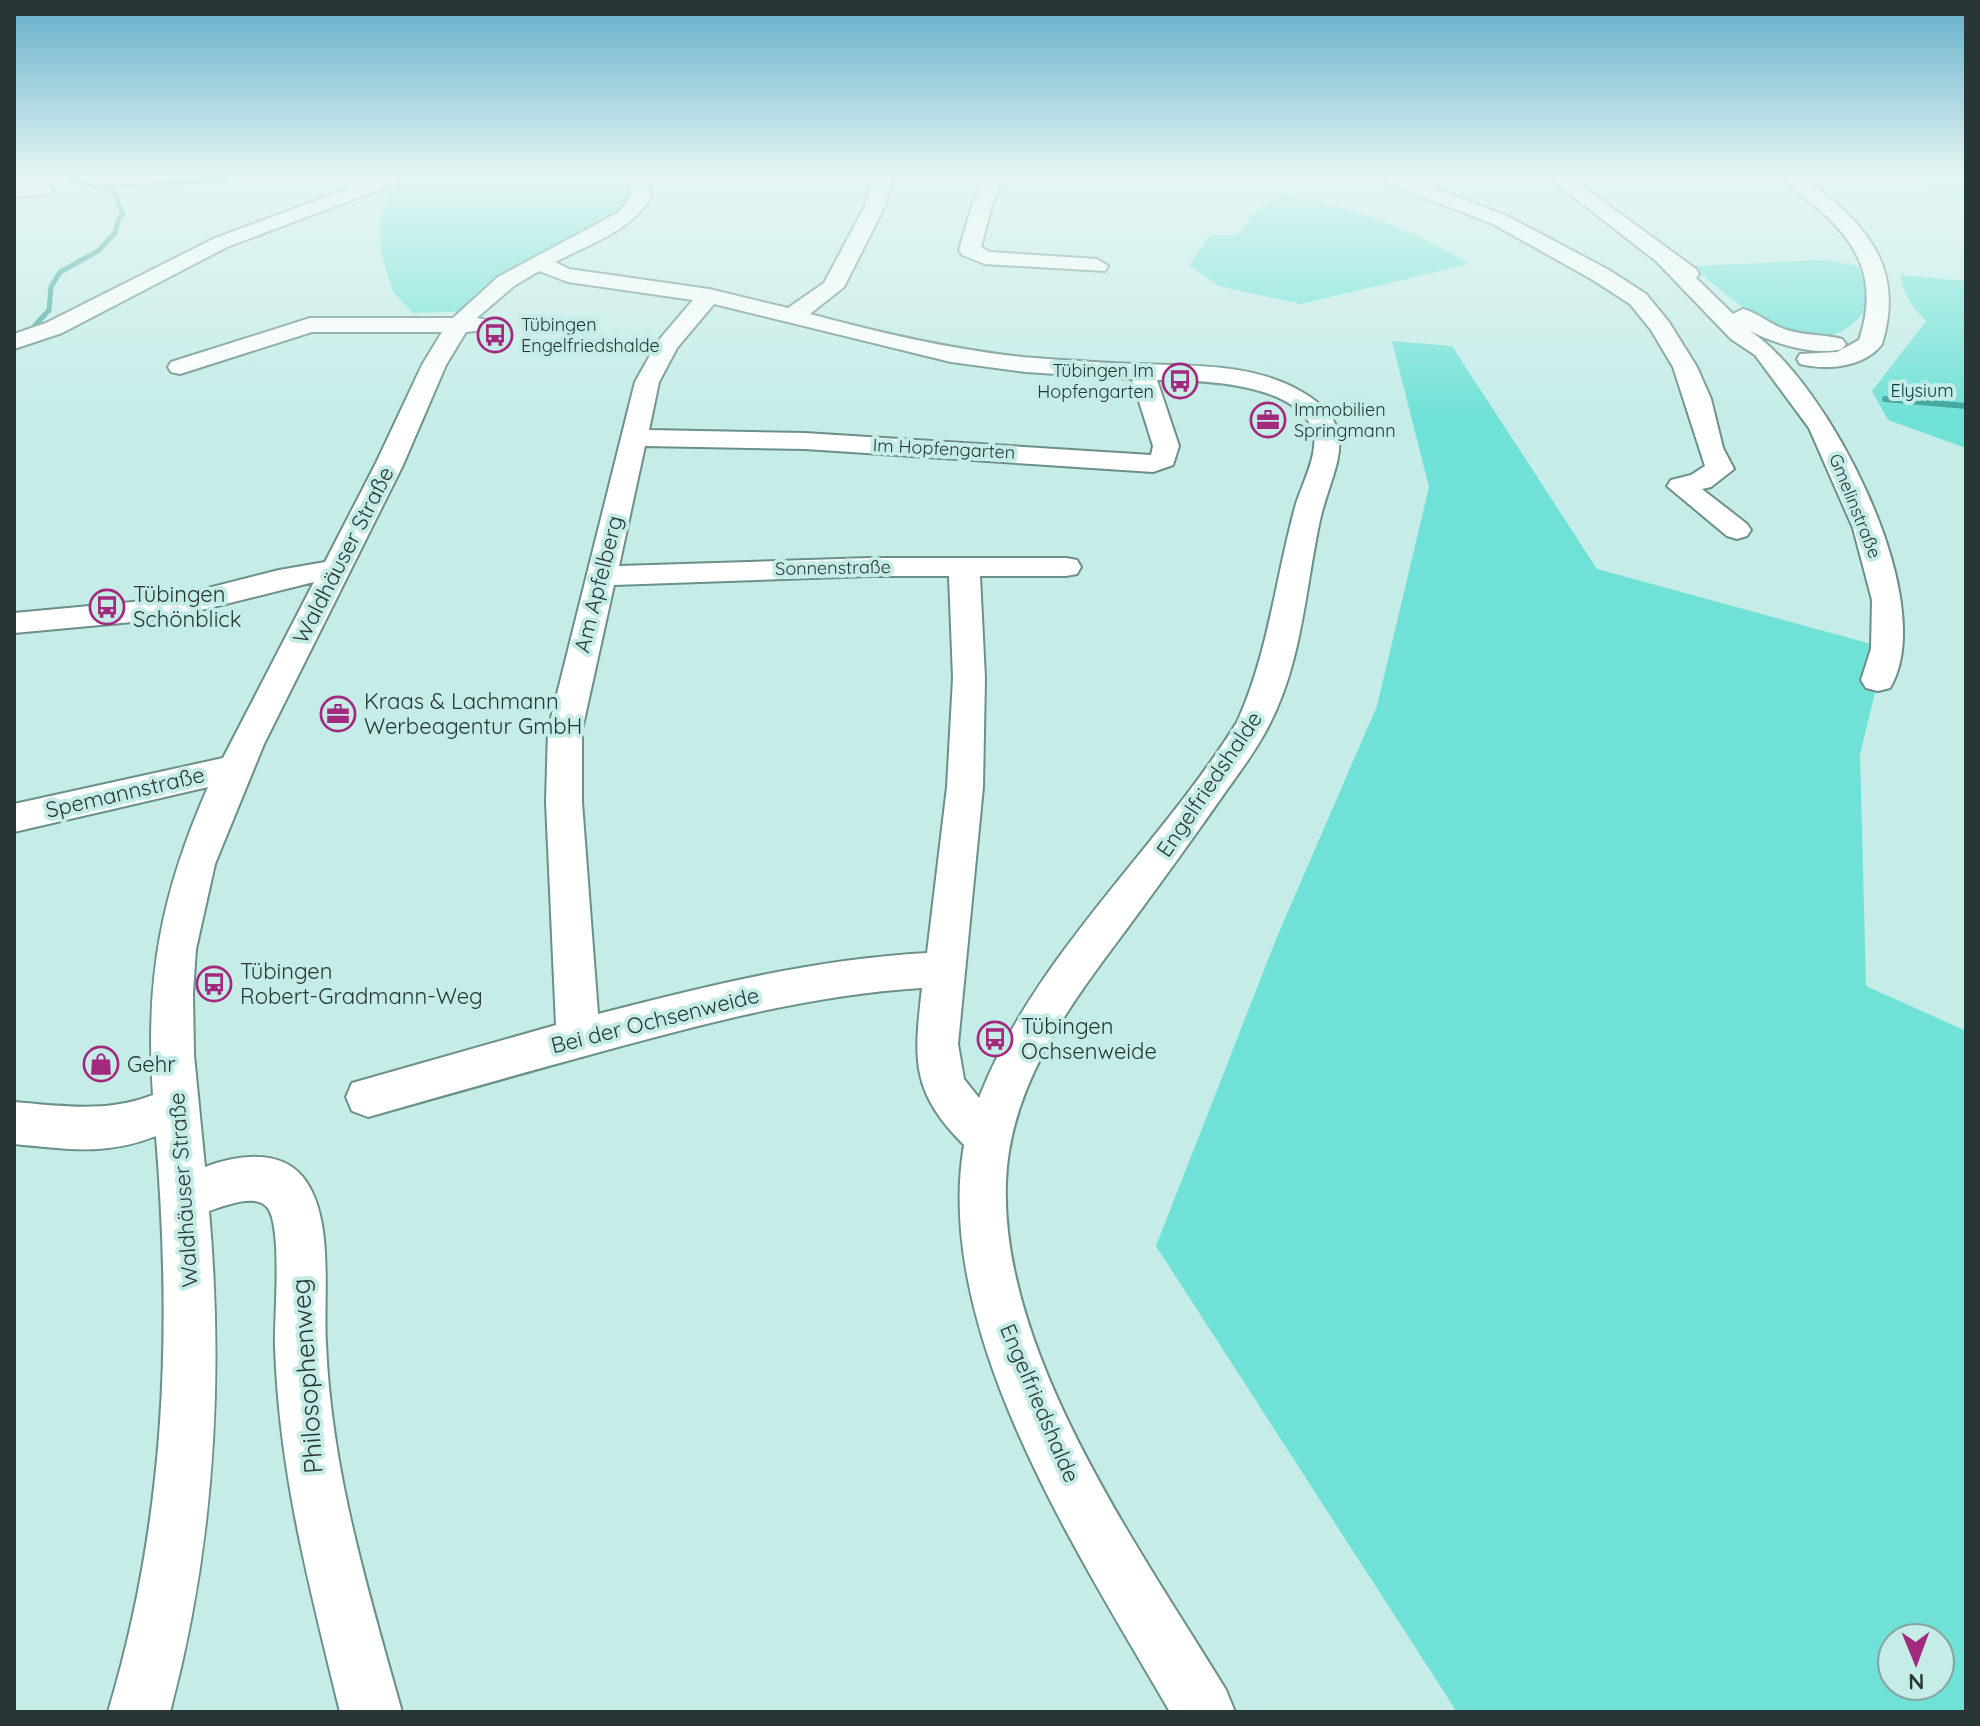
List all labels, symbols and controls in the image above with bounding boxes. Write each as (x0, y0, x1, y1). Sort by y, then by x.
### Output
place label: Tübingen Engelfriedshalde (521, 313, 660, 357)
bus stop icon: Tübingen Engelfriedshalde (476, 316, 514, 354)
place label: Tübingen Im Hopfengarten (1037, 359, 1154, 403)
bus stop icon: Tübingen Im Hopfengarten (1161, 362, 1199, 400)
park label: Elysium (1890, 379, 1954, 402)
place label: Immobilien Springmann (1294, 398, 1396, 442)
office icon: Immobilien Springmann (1249, 401, 1287, 439)
street label: Im Hopfengarten (872, 433, 1016, 464)
street label: Gmelinstraße (1824, 450, 1887, 561)
street label: Waldhäuser Straße (286, 462, 400, 648)
street label: Am Apfelberg (567, 513, 629, 655)
street label: Sonnenstraße (775, 555, 891, 580)
place label: Tübingen Schönblick (133, 580, 242, 633)
bus stop icon: Tübingen Schönblick (88, 588, 126, 626)
place label: Kraas & Lachmann Werbeagentur GmbH (364, 687, 582, 740)
office icon: Kraas & Lachmann Werbeagentur GmbH (319, 695, 357, 733)
street label: Engelfriedshalde (1150, 706, 1268, 862)
street label: Spemannstraße (43, 760, 207, 824)
place label: Tübingen Robert-Gradmann-Weg (240, 957, 483, 1010)
bus stop icon: Tübingen Robert-Gradmann-Weg (195, 965, 233, 1003)
street label: Bei der Ochsenweide (548, 981, 762, 1059)
place label: Tübingen Ochsenweide (1021, 1012, 1157, 1065)
bus stop icon: Tübingen Ochsenweide (976, 1020, 1014, 1058)
shop icon: Gehr (82, 1045, 120, 1083)
place label: Gehr (127, 1050, 176, 1078)
street label: Waldhäuser Straße (162, 1092, 204, 1288)
street label: Philosophenweg (283, 1277, 330, 1475)
street label: Engelfriedshalde (994, 1319, 1086, 1487)
north arrow (1876, 1622, 1956, 1702)
text: N (1908, 1668, 1925, 1696)

